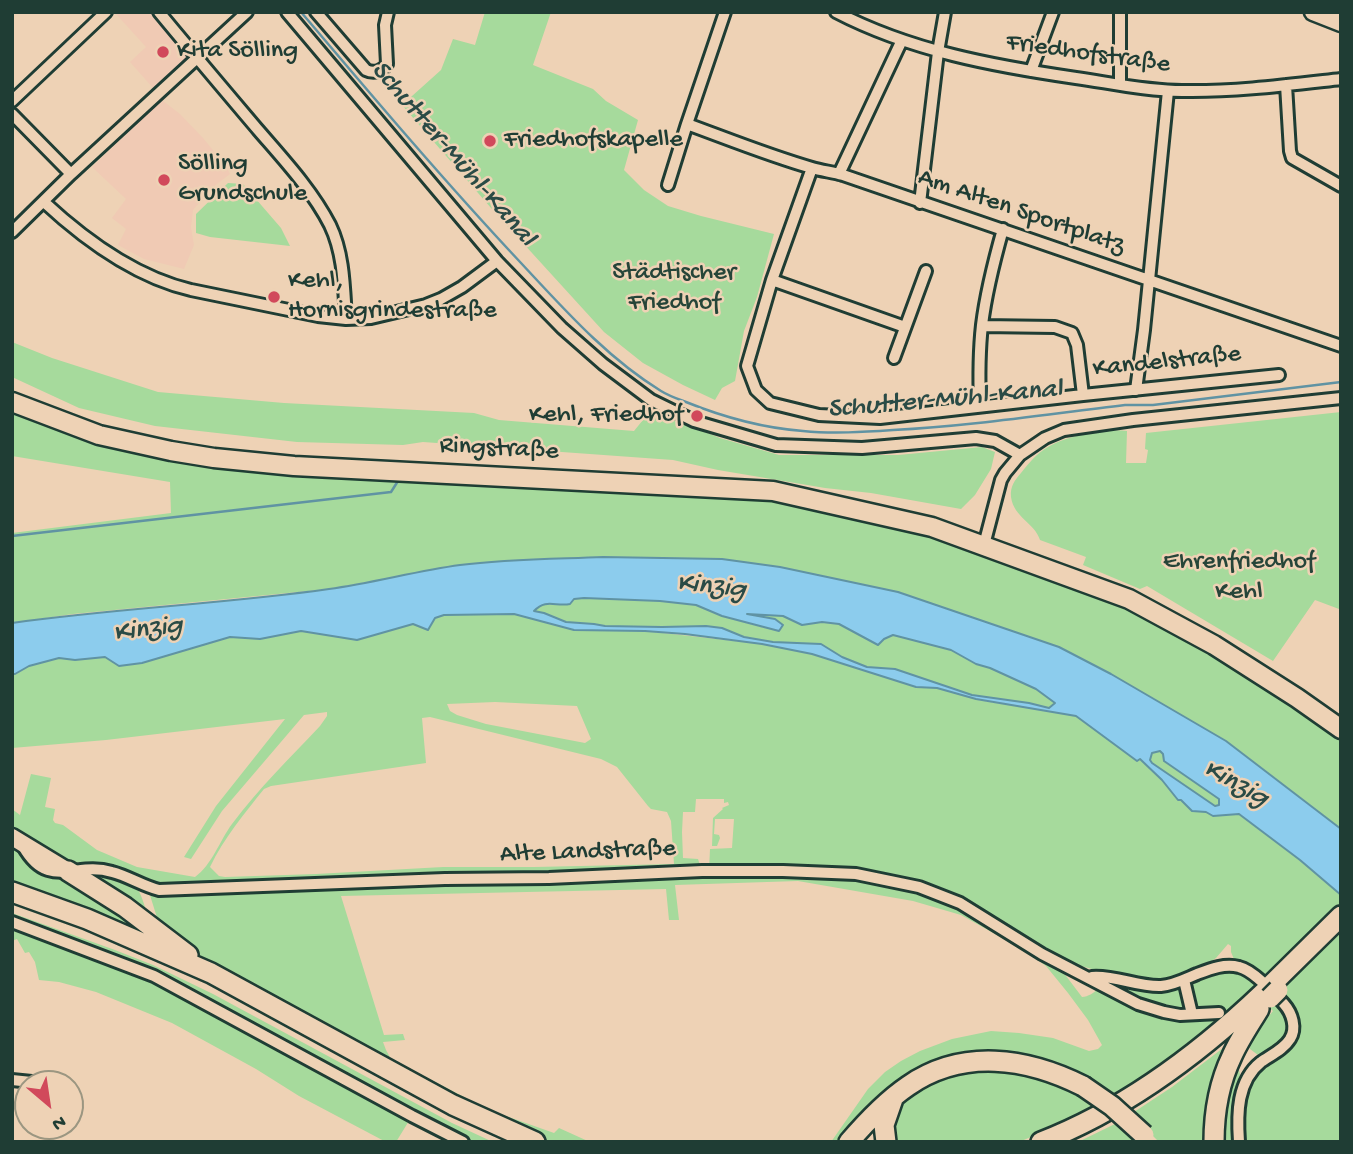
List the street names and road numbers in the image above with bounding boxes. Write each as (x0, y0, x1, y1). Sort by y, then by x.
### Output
street label: Friedhofstraße (1004, 28, 1172, 82)
street label: Am Alten Sportplatz (913, 163, 1129, 263)
street label: Kandelstraße (1092, 340, 1242, 386)
street label: Ringstraße (439, 431, 559, 469)
street label: Alte Landstraße (500, 834, 676, 872)

